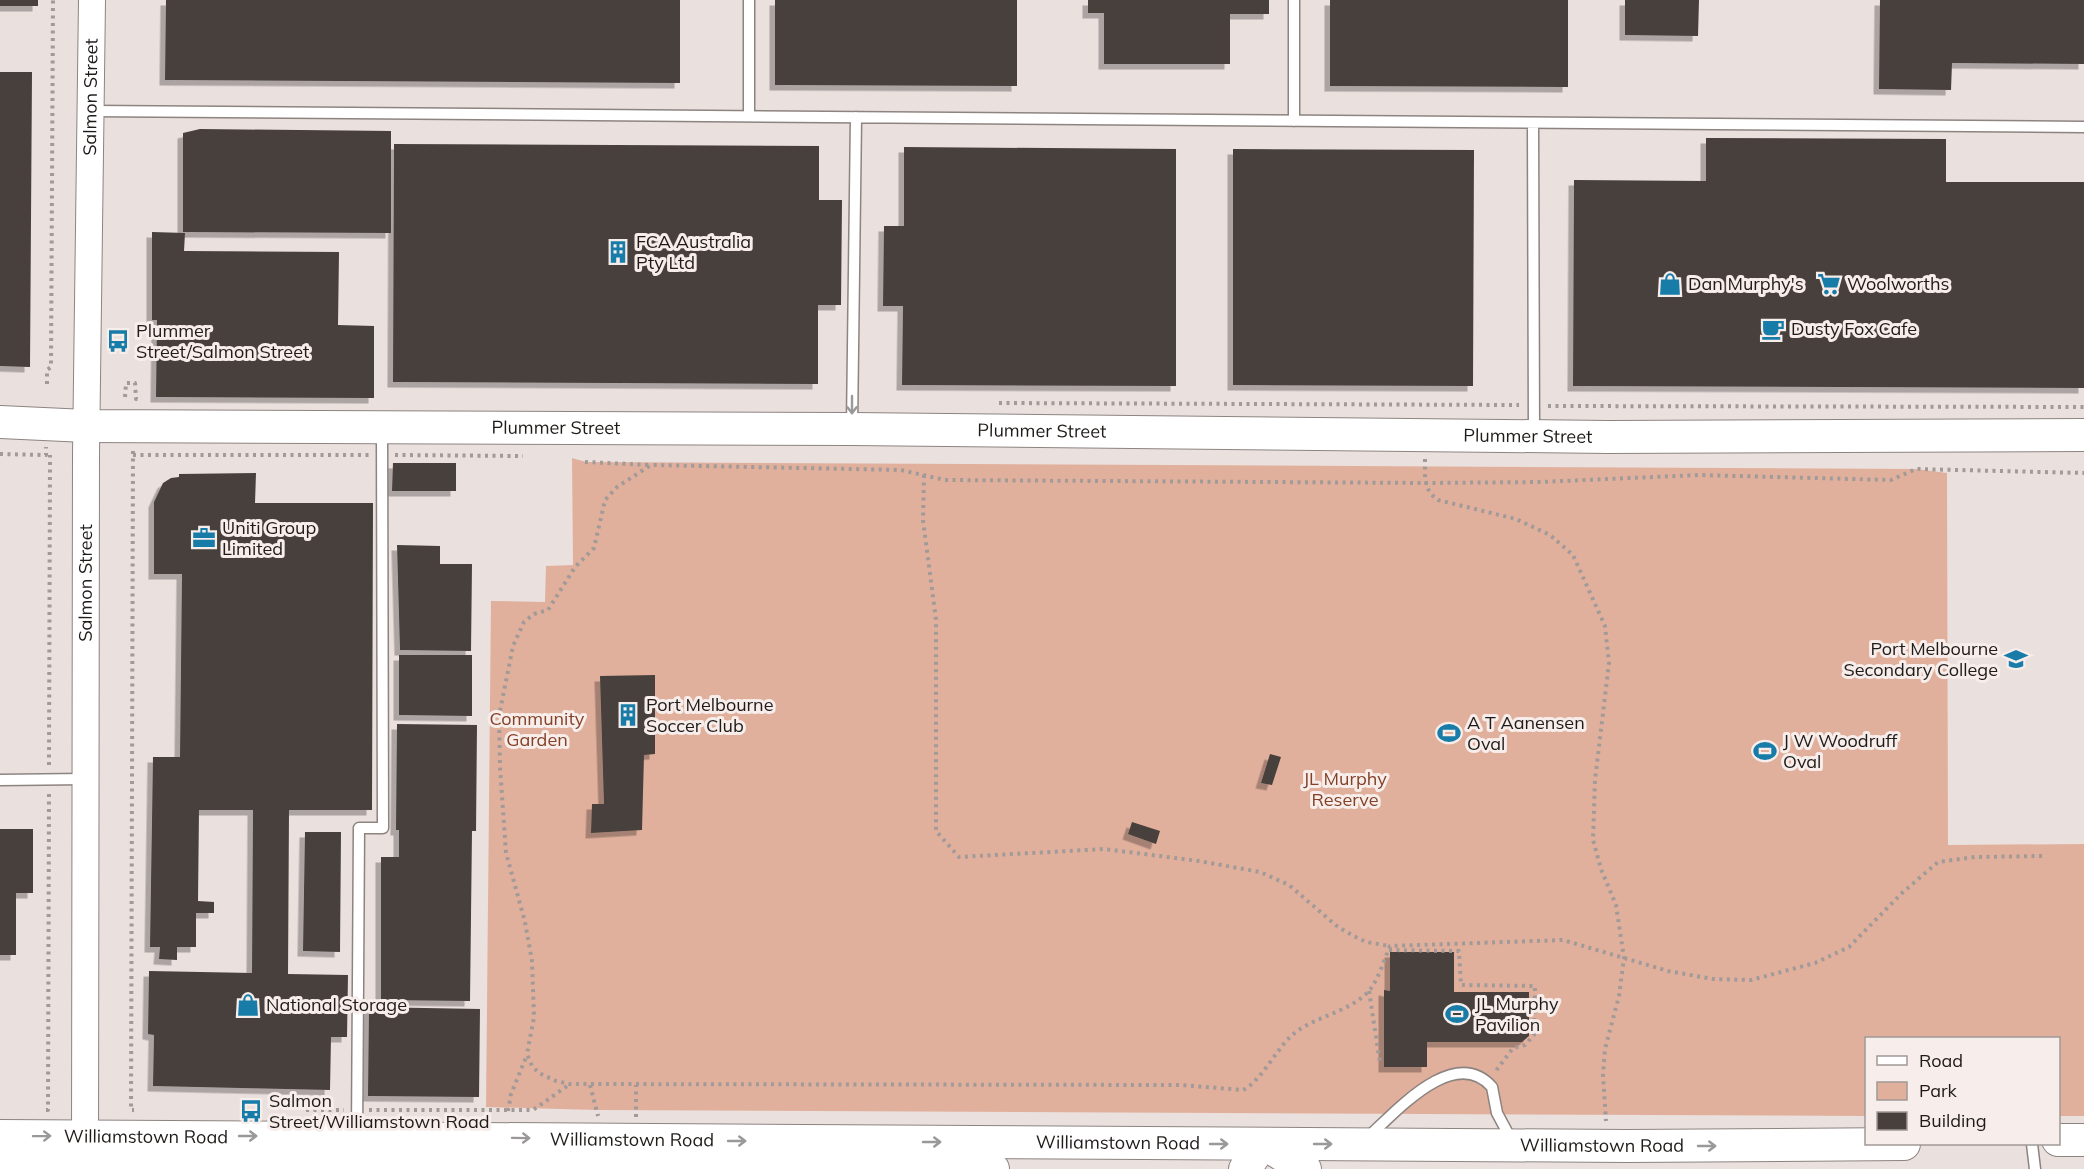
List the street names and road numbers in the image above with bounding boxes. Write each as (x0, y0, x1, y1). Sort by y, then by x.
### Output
street label: Salmon Street (78, 38, 102, 156)
street label: Plummer Street (491, 416, 620, 439)
street label: Plummer Street (977, 418, 1106, 443)
street label: Plummer Street (1463, 423, 1592, 448)
street label: Salmon Street (74, 524, 97, 642)
street label: Williamstown Road (64, 1124, 228, 1148)
street label: Williamstown Road (550, 1127, 714, 1151)
street label: Williamstown Road (1036, 1130, 1200, 1154)
street label: Williamstown Road (1520, 1133, 1684, 1157)

